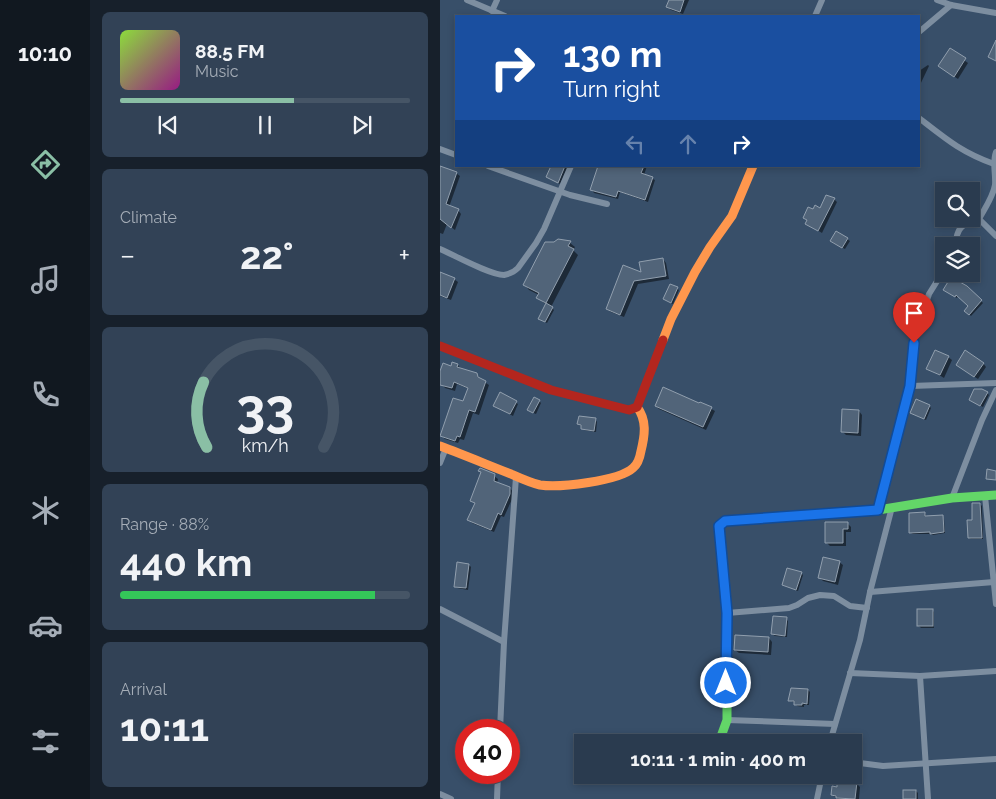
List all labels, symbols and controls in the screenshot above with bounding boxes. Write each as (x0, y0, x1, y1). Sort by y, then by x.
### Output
text: 130 m (563, 34, 662, 75)
icon: right (480, 35, 545, 100)
text: 10:10 (18, 40, 72, 66)
text: 88.5 FM (195, 40, 265, 62)
text: Music (195, 62, 239, 81)
text: Turn right (563, 76, 660, 102)
icon: previous (154, 111, 182, 139)
icon: pause (251, 111, 279, 139)
icon: next (348, 111, 376, 139)
icon: left (621, 130, 649, 158)
icon: ahead (674, 130, 702, 158)
icon: right (727, 130, 755, 158)
icon: directions (28, 147, 63, 182)
map controls (935, 182, 980, 282)
button: search (935, 182, 980, 227)
text: Climate (120, 208, 177, 227)
text: 22° (240, 233, 293, 278)
button: layers (935, 237, 980, 282)
text: − (120, 239, 135, 272)
text: + (398, 239, 410, 272)
icon: music (28, 262, 63, 297)
pin (893, 292, 935, 343)
icon: arrive (900, 299, 928, 327)
icon: phone (28, 377, 63, 412)
text: 33 (236, 377, 294, 438)
text: km/h (241, 435, 289, 456)
icon: climate (28, 493, 63, 528)
text: Range · 88% (120, 515, 209, 534)
text: 440 km (120, 540, 252, 585)
icon: car (28, 608, 63, 643)
position arrow (699, 656, 751, 708)
text: Arrival (120, 680, 167, 699)
text: 10:11 (120, 705, 209, 750)
speed limit sign: 40 (455, 719, 520, 784)
icon: filters (28, 724, 63, 759)
text: 10:11 · 1 min · 400 m (630, 748, 806, 770)

